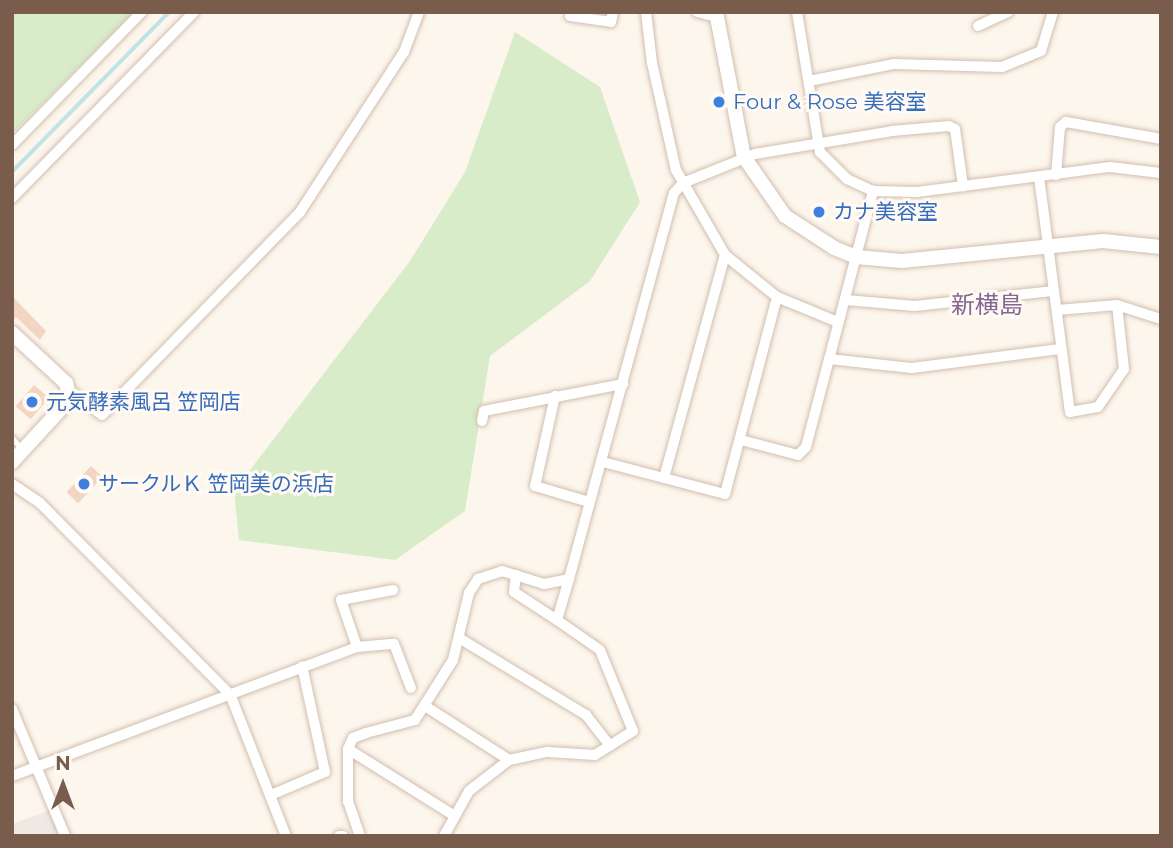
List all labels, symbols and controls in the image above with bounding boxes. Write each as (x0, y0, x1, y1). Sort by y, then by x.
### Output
place label: Four & Rose 美容室 (733, 89, 926, 115)
marker: Four & Rose 美容室 (711, 94, 727, 110)
place label: カナ美容室 (833, 199, 938, 225)
marker: カナ美容室 (811, 204, 827, 220)
district label: 新横島 (951, 291, 1023, 319)
place label: 元気酵素風呂 笠岡店 (46, 389, 241, 415)
marker: 元気酵素風呂 笠岡店 (24, 394, 40, 410)
place label: サークルＫ 笠岡美の浜店 (98, 471, 335, 497)
marker: サークルＫ 笠岡美の浜店 (76, 476, 92, 492)
north arrow (28, 750, 98, 820)
text: N (55, 752, 71, 775)

